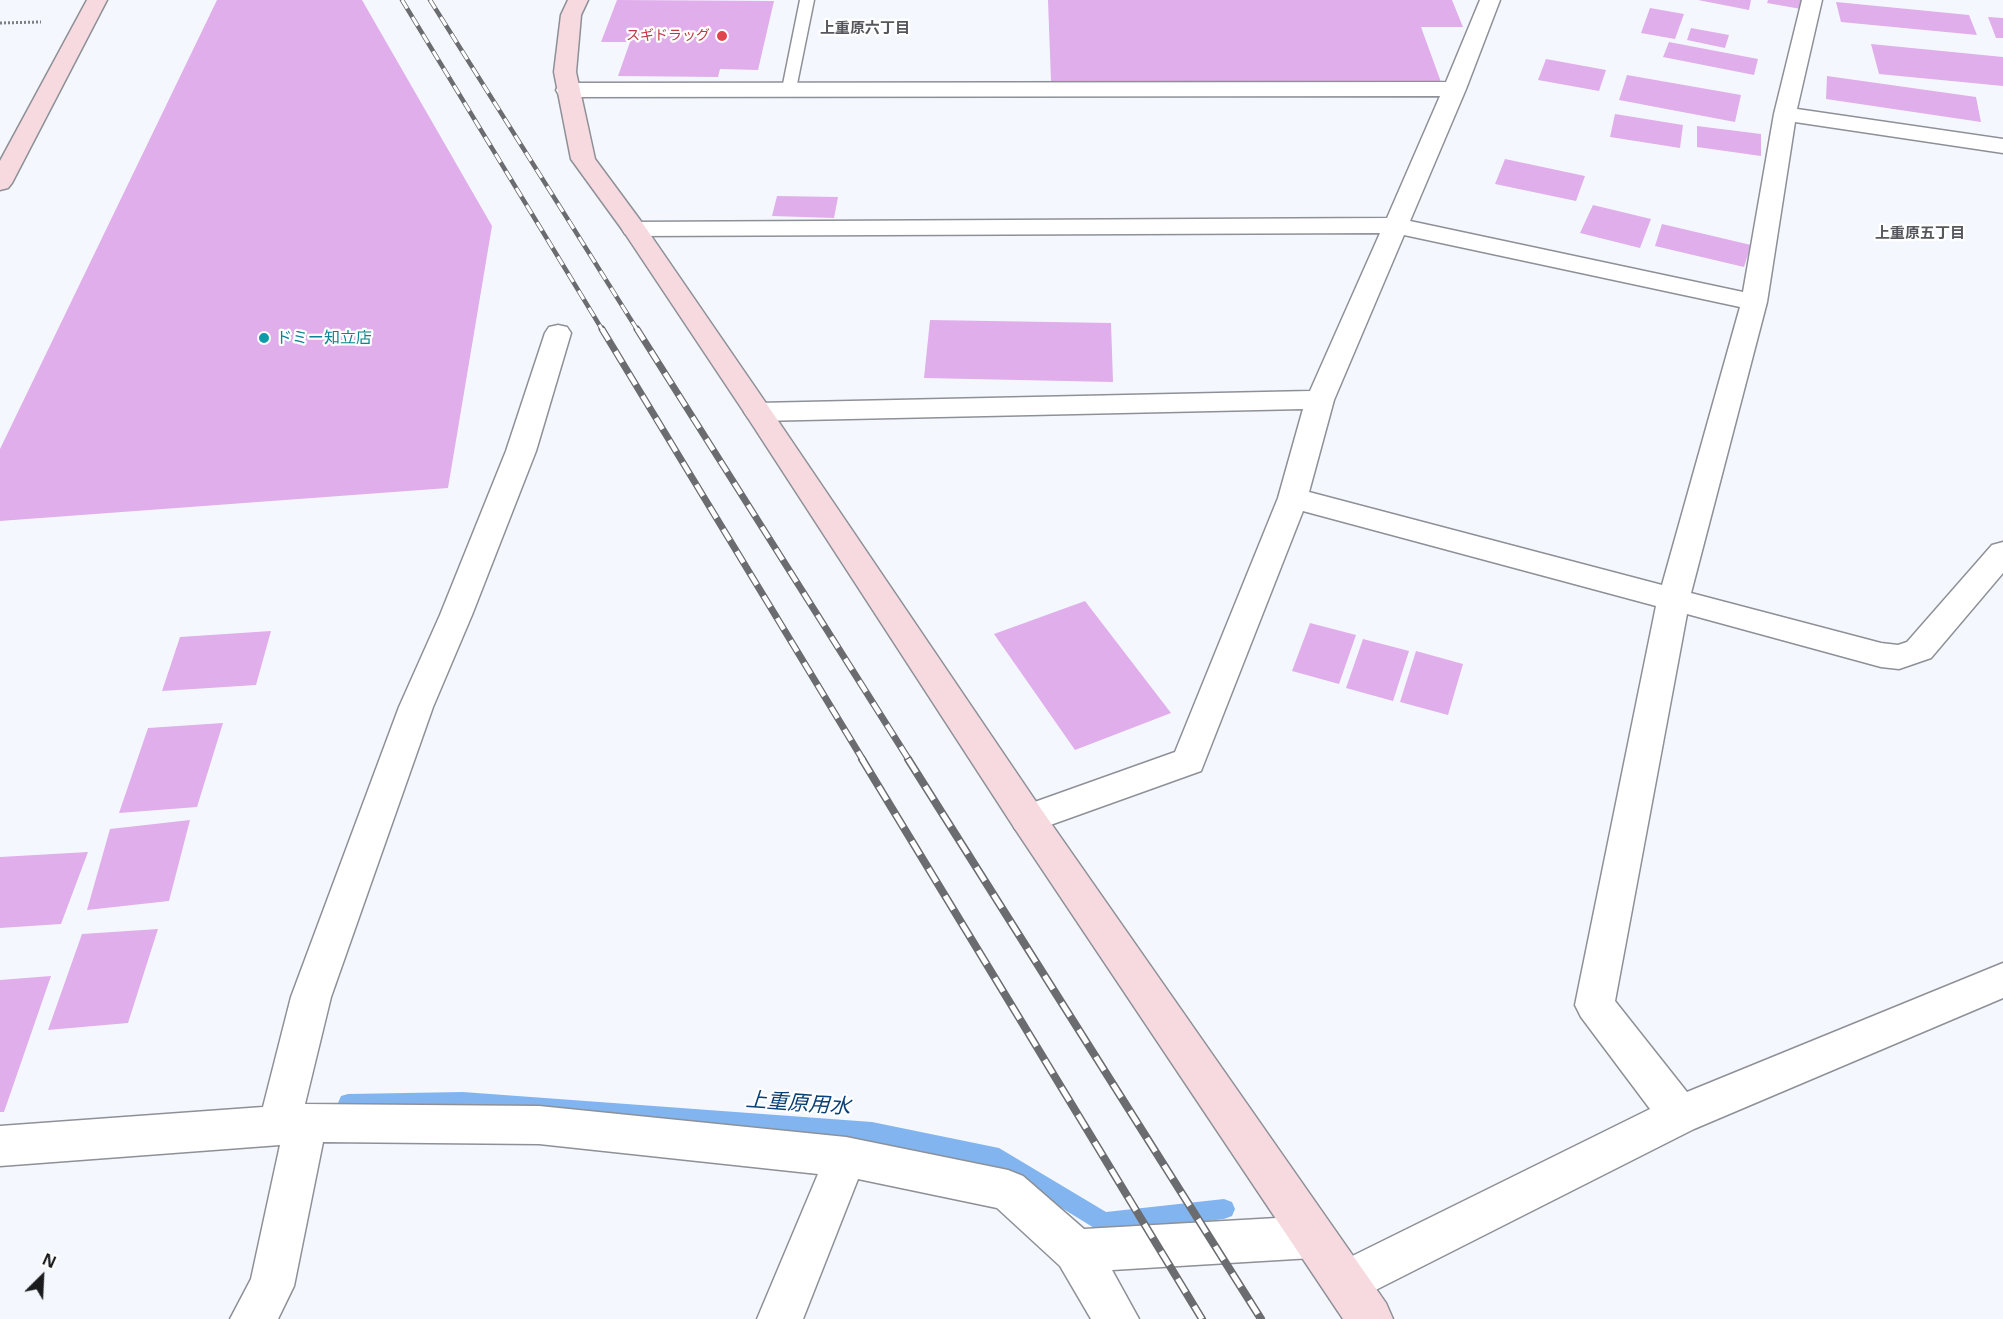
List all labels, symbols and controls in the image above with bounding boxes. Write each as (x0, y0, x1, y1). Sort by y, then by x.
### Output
district label: 上重原六丁目 (820, 20, 910, 38)
place label: スギドラッグ (626, 28, 710, 44)
marker: スギドラッグ (715, 29, 729, 43)
district label: 上重原五丁目 (1875, 225, 1965, 243)
place label: ドミー知立店 (276, 328, 372, 348)
marker: ドミー知立店 (257, 331, 271, 345)
water label: 上重原用水 (745, 1088, 851, 1120)
north arrow (12, 1247, 72, 1307)
text: N (39, 1248, 60, 1273)

